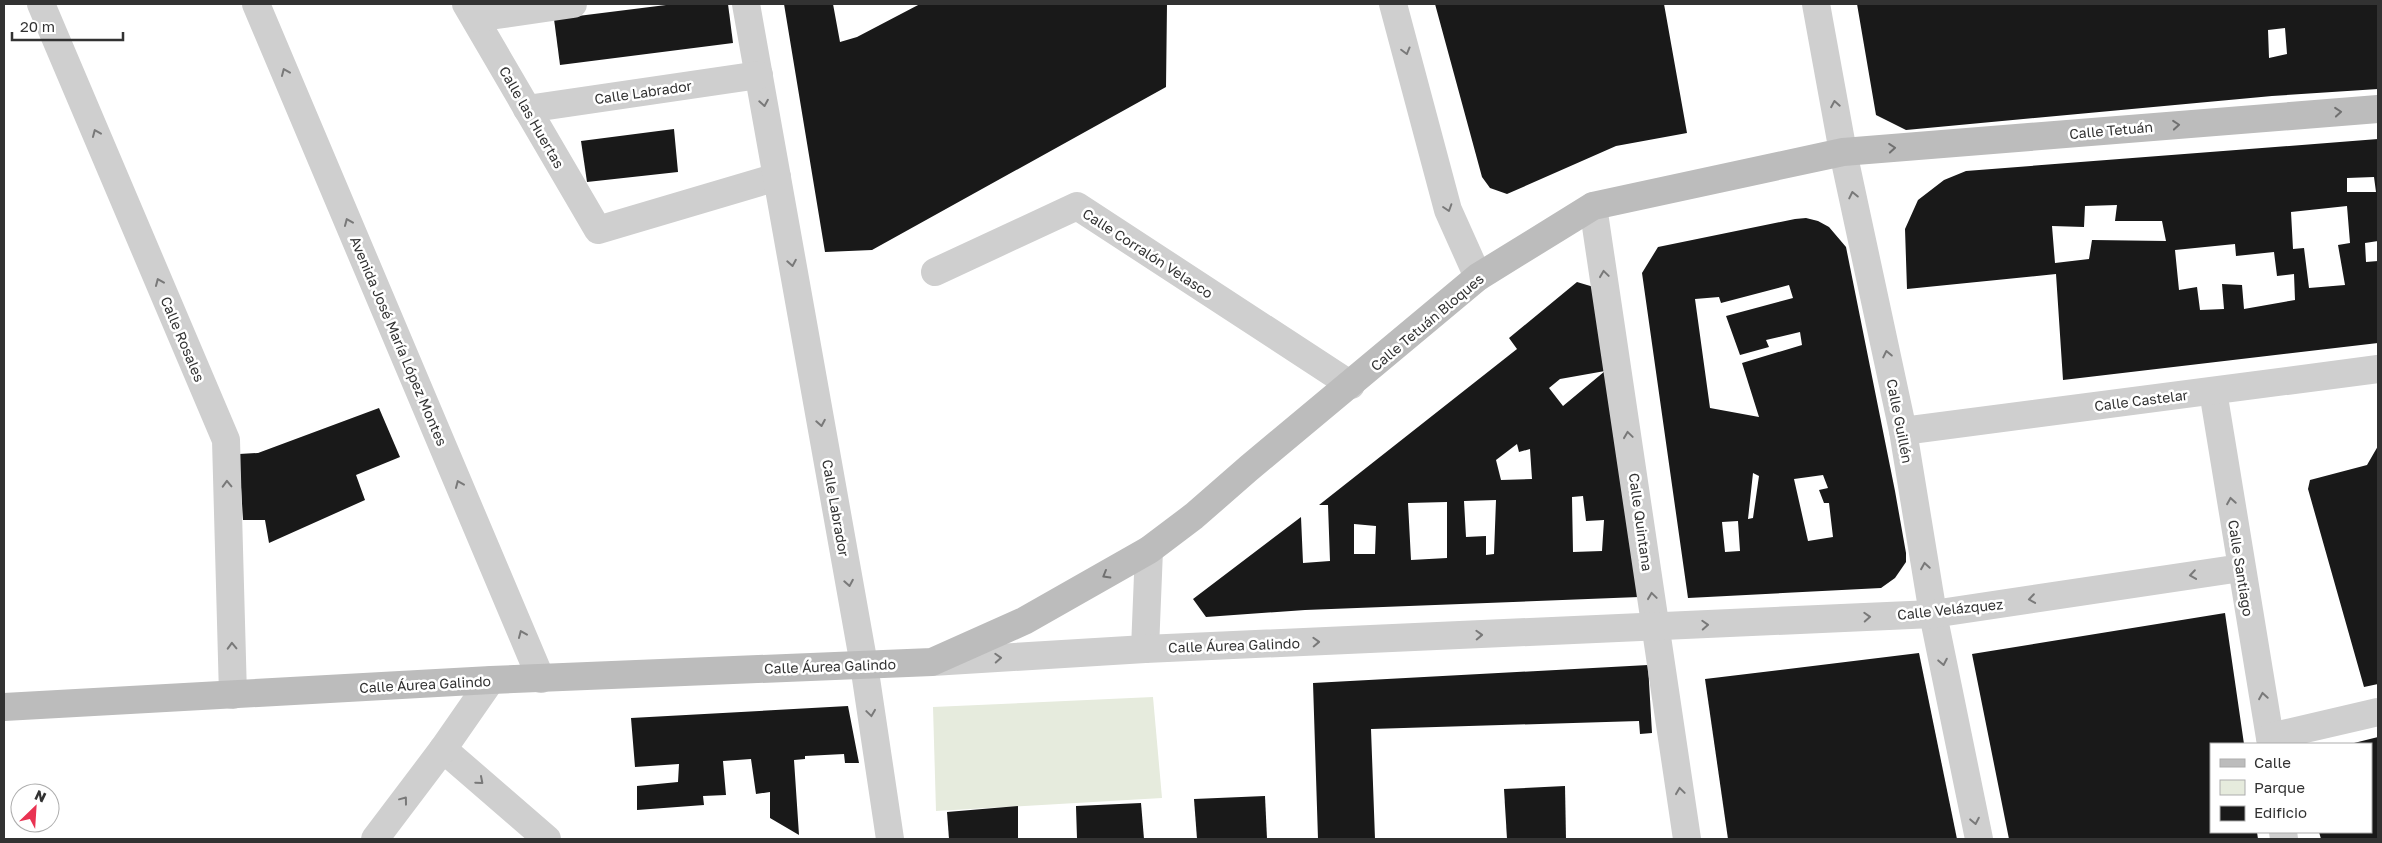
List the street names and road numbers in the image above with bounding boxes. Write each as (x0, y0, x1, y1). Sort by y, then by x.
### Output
street label: Calle las Huertas (496, 63, 568, 171)
street label: Calle Labrador (593, 77, 693, 107)
street label: Calle Tetuán (2068, 118, 2154, 142)
street label: Calle Corralón Velasco (1080, 205, 1216, 301)
street label: Avenida José María López Montes (347, 234, 451, 448)
street label: Calle Tetuán Bloques (1367, 270, 1487, 374)
street label: Calle Rosales (157, 294, 209, 384)
street label: Calle Guillén (1883, 377, 1917, 465)
street label: Calle Castelar (2093, 386, 2189, 414)
street label: Calle Labrador (819, 458, 853, 558)
street label: Calle Quintana (1626, 472, 1656, 572)
street label: Calle Santiago (2225, 519, 2257, 617)
street label: Calle Velázquez (1896, 595, 2004, 623)
street label: Calle Áurea Galindo (1168, 634, 1300, 656)
street label: Calle Áurea Galindo (764, 655, 896, 677)
street label: Calle Áurea Galindo (359, 672, 491, 696)

